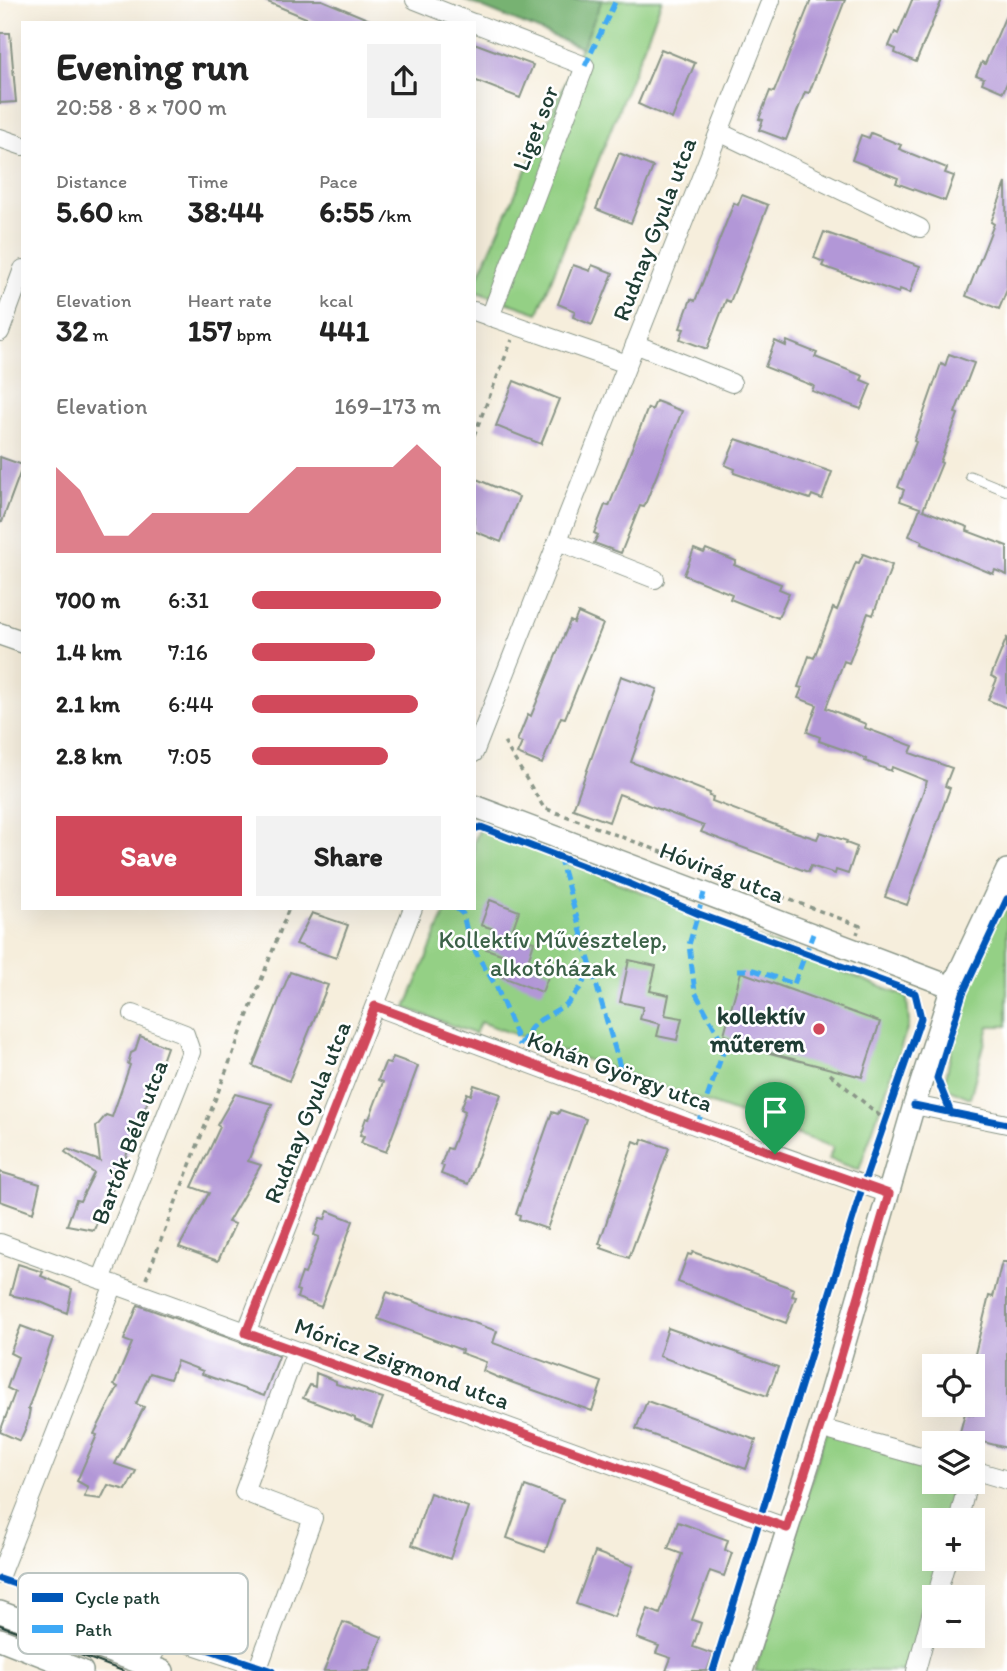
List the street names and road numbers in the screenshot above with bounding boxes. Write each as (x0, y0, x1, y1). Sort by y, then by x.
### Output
street label: Liget sor (506, 81, 565, 175)
street label: Rudnay Gyula utca (606, 133, 703, 325)
street label: Hóvirág utca (656, 835, 789, 909)
street label: Rudnay Gyula utca (257, 1016, 357, 1207)
street label: Kohán György utca (524, 1024, 717, 1118)
street label: Bartók Béla utca (84, 1055, 174, 1228)
street label: Móricz Zsigmond utca (291, 1311, 514, 1415)

